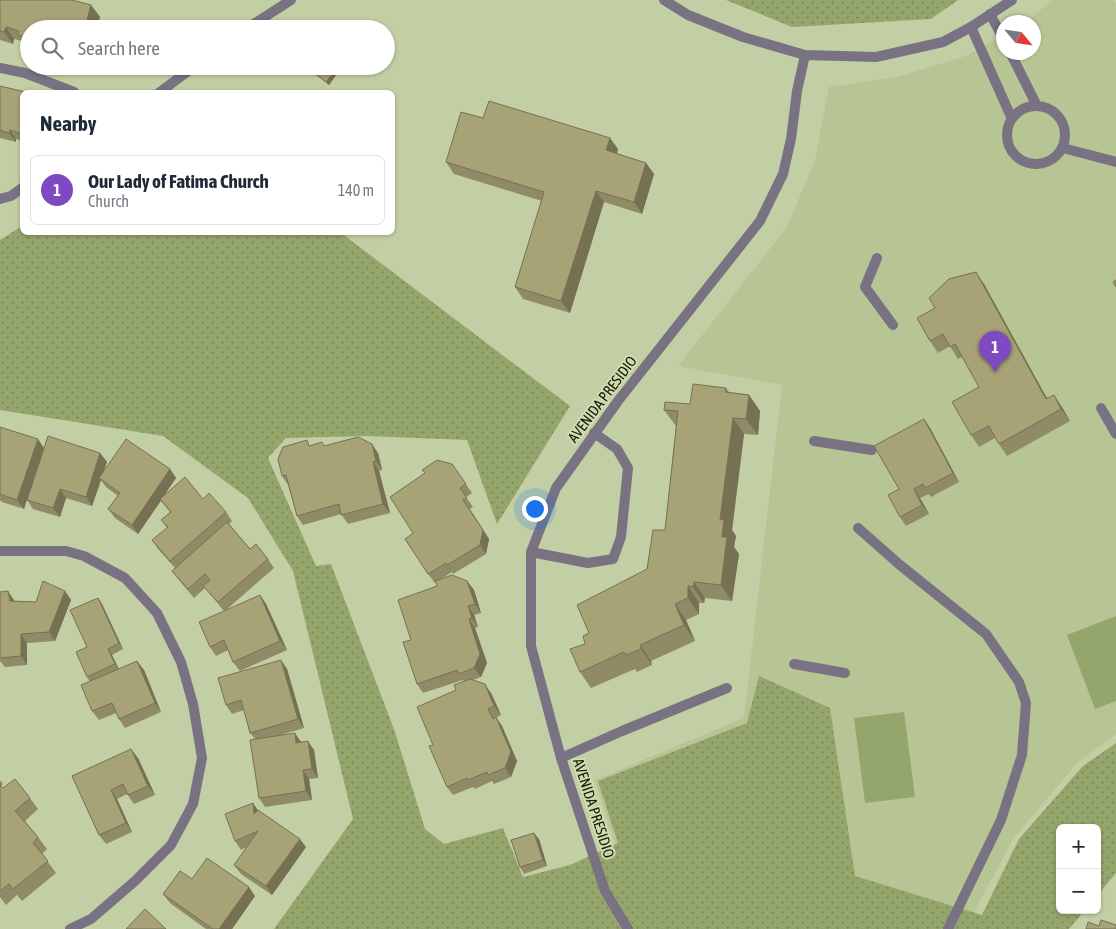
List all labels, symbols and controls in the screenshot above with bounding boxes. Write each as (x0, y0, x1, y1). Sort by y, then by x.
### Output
north arrow (996, 15, 1041, 60)
search box (20, 20, 395, 75)
icon: search (38, 34, 66, 62)
text: Search here (78, 37, 160, 59)
text: Nearby (40, 111, 96, 135)
text: Our Lady of Fatima Church (88, 170, 269, 192)
text: 1 (53, 181, 61, 199)
text: 140 m (338, 181, 374, 199)
text: Church (88, 192, 129, 210)
pin: 1 (979, 331, 1011, 372)
street label: AVENIDA PRESIDIO (564, 352, 640, 445)
your location (522, 496, 548, 522)
street label: AVENIDA PRESIDIO (570, 756, 618, 860)
map controls (1056, 824, 1101, 914)
button: + (1056, 824, 1101, 869)
button: − (1056, 869, 1101, 914)

